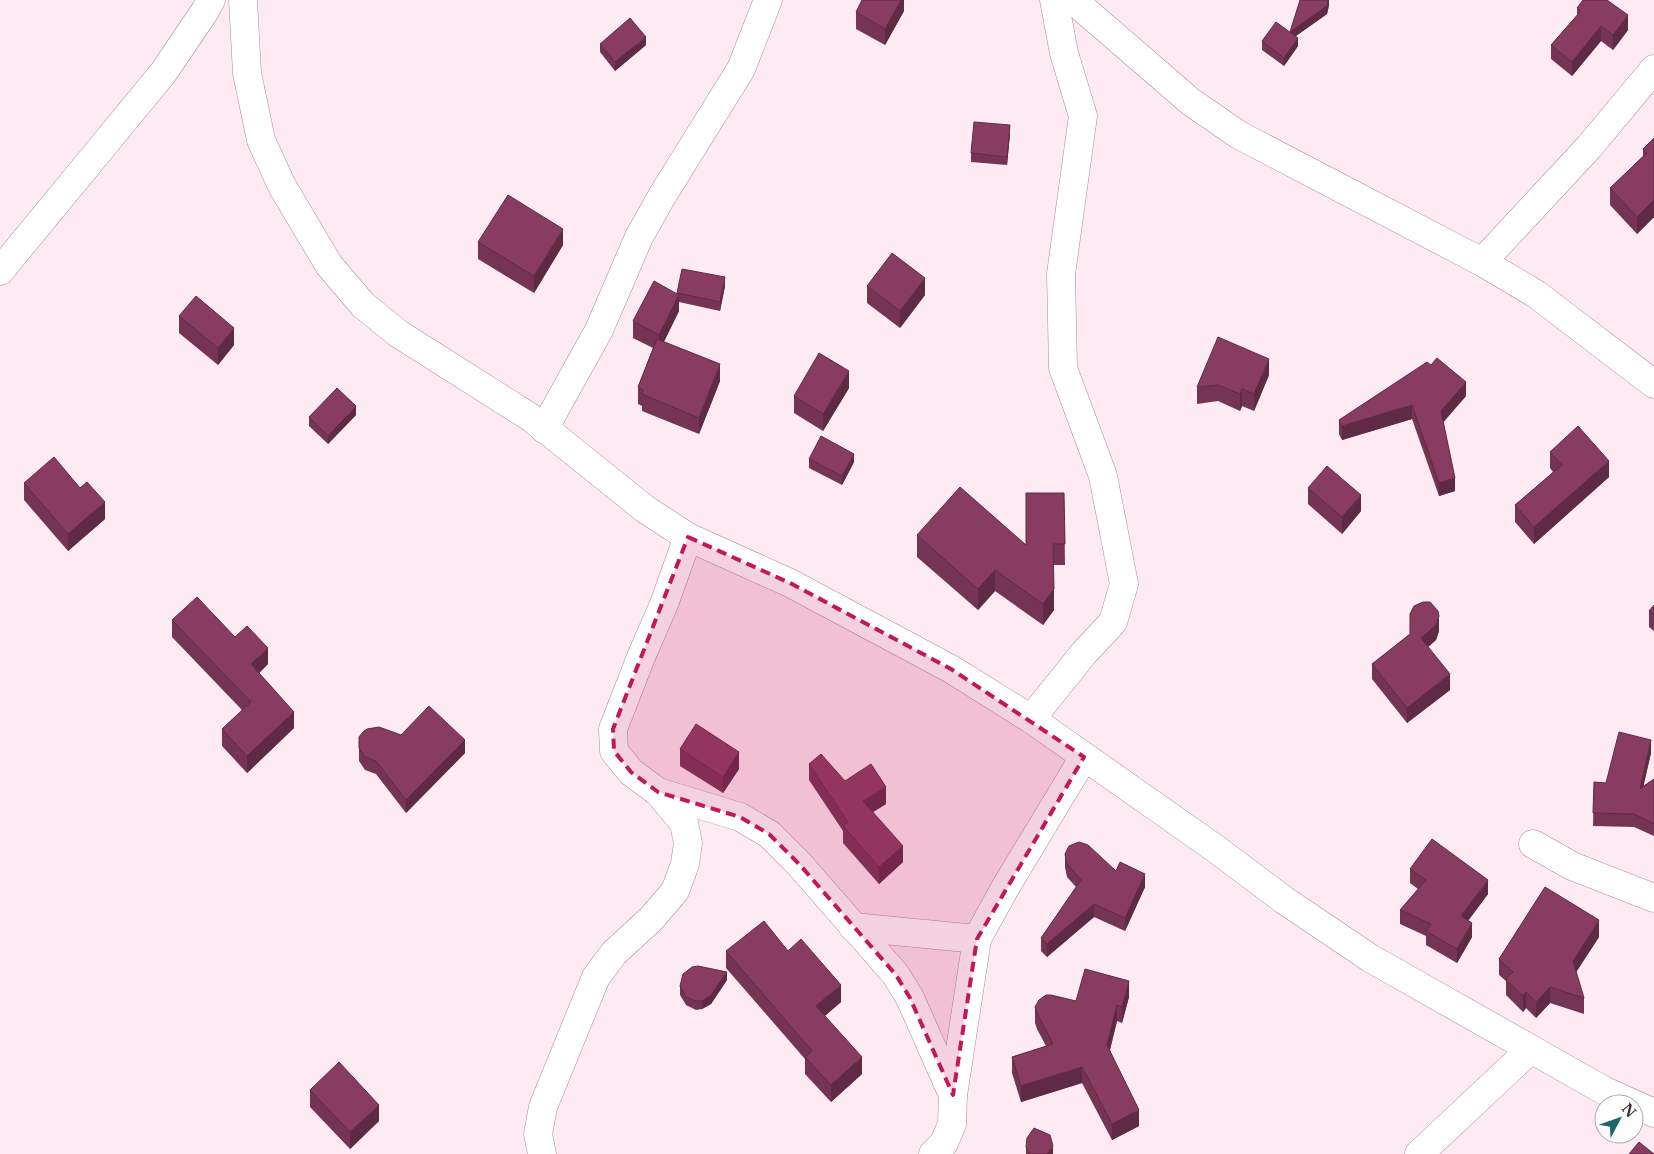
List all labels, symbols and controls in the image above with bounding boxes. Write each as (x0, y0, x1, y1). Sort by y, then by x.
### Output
north arrow (1594, 1094, 1644, 1144)
text: N (1618, 1100, 1640, 1121)

